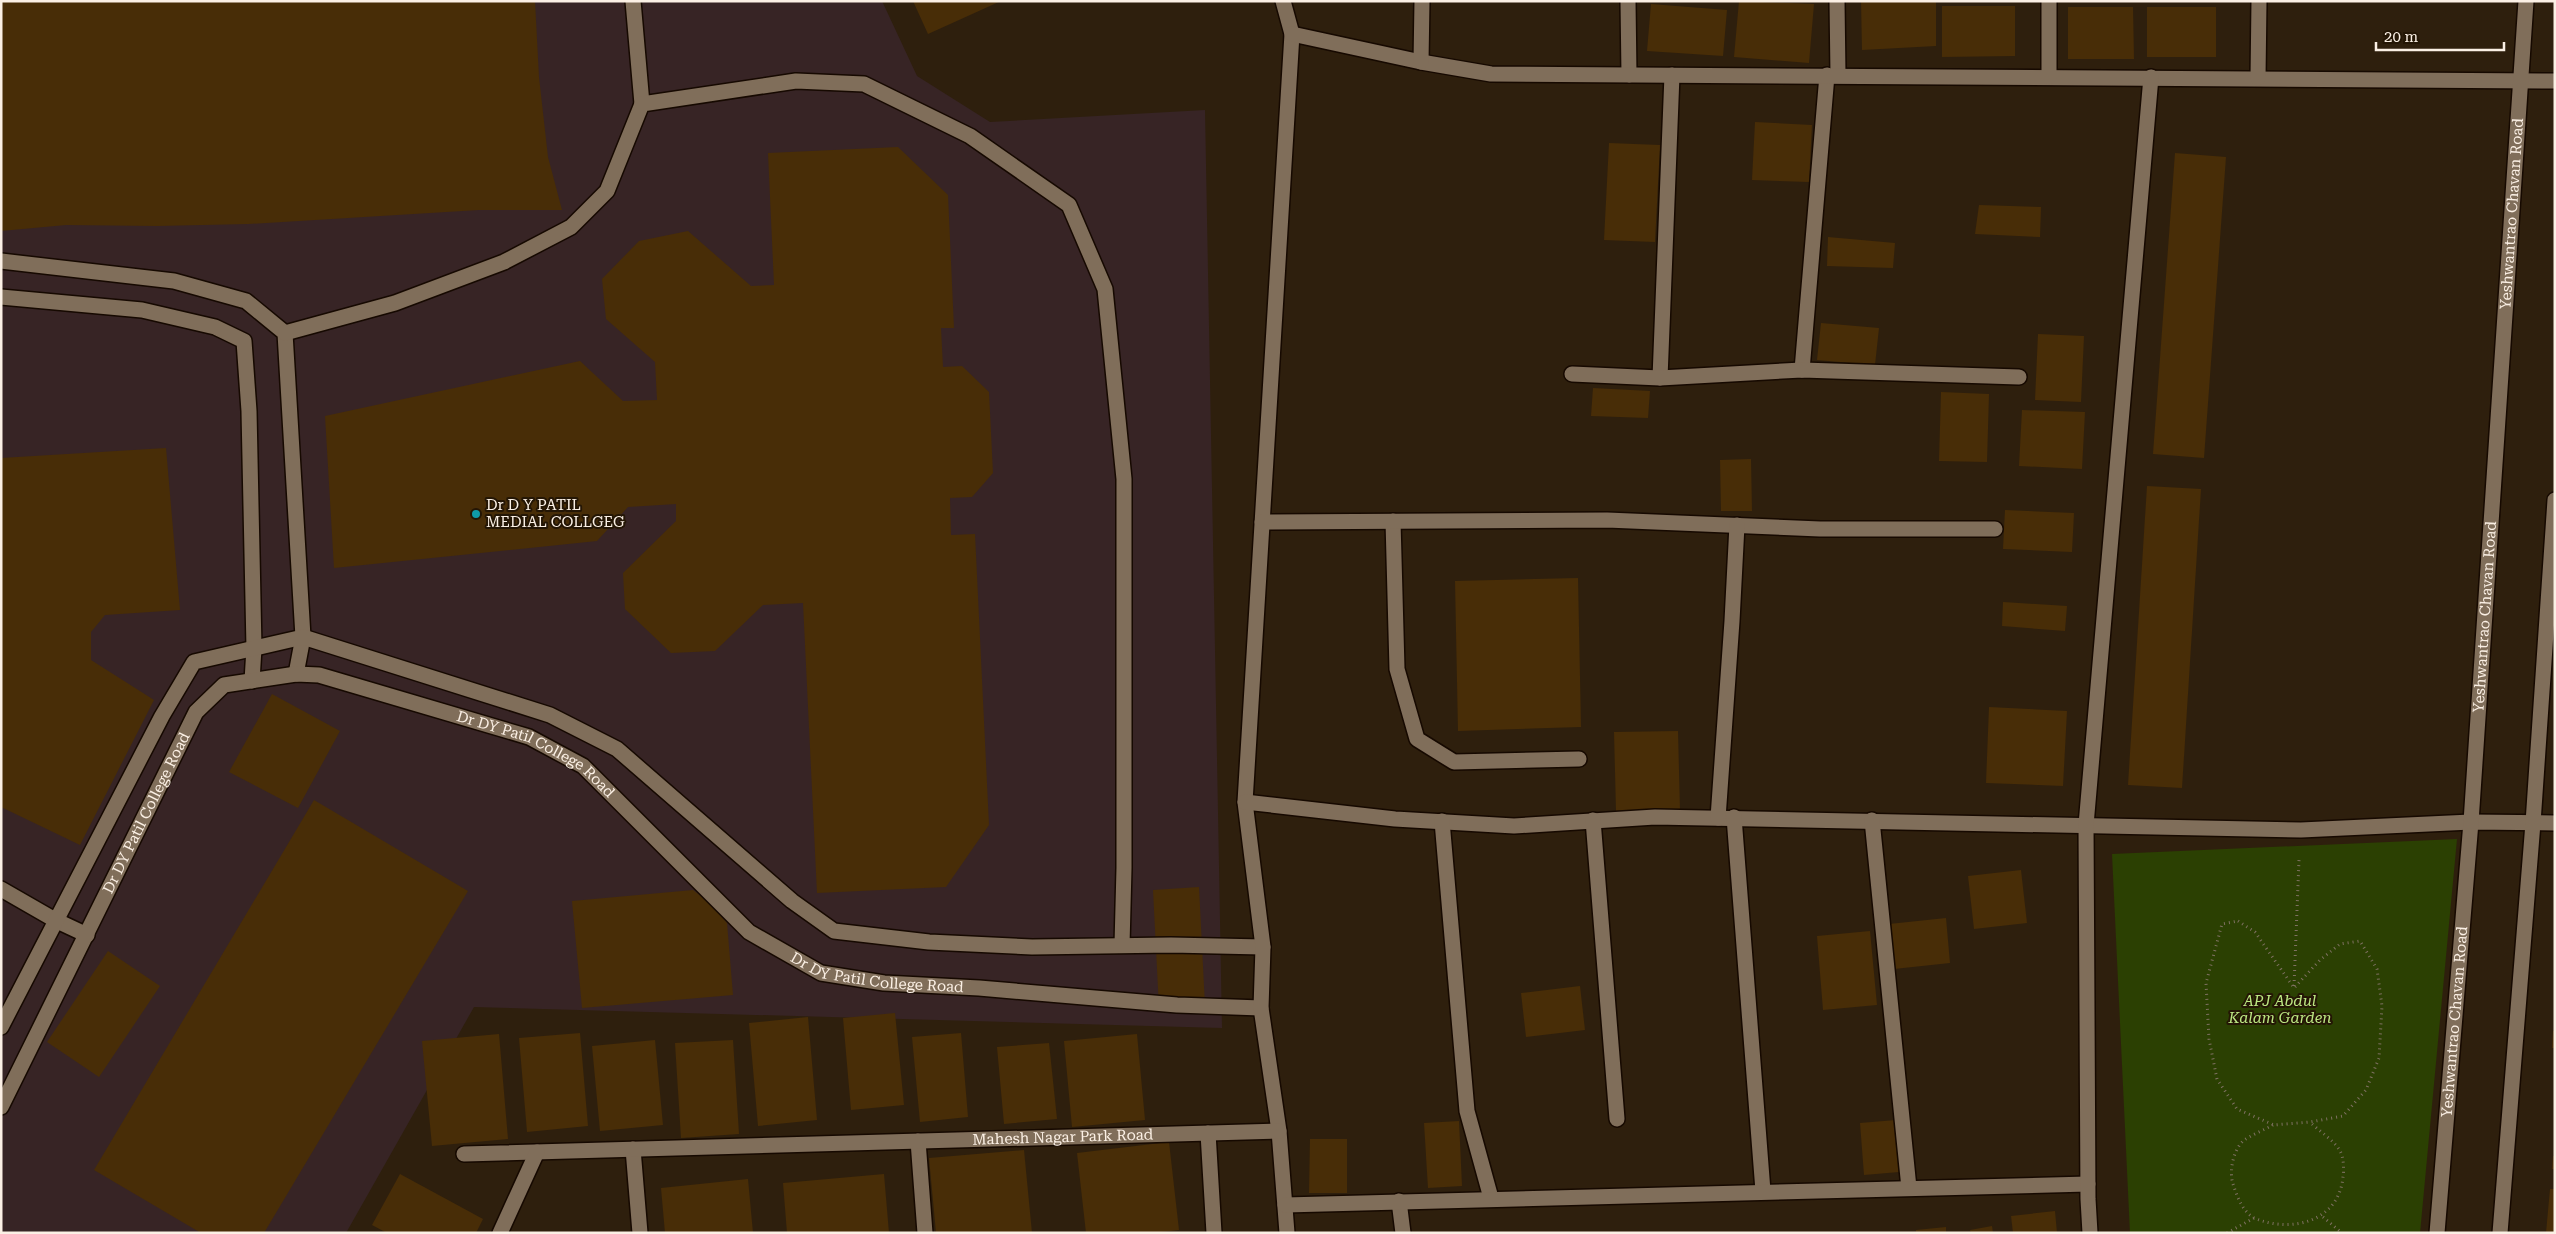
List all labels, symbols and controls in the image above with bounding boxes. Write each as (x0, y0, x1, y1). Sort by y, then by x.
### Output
scale bar (2376, 20, 2504, 52)
text: 20 m (2384, 28, 2419, 46)
street label: Yeshwantrao Chavan Road (2496, 117, 2527, 310)
place label: Dr D Y PATIL MEDIAL COLLGEG (486, 496, 625, 531)
marker: Dr D Y PATIL MEDIAL COLLGEG (470, 508, 482, 520)
street label: Yeshwantrao Chavan Road (2469, 520, 2500, 713)
street label: Dr DY Patil College Road (455, 707, 619, 802)
street label: Dr DY Patil College Road (99, 729, 194, 896)
street label: Yeshwantrao Chavan Road (2438, 925, 2471, 1118)
street label: Dr DY Patil College Road (787, 948, 965, 996)
park label: APJ Abdul Kalam Garden (2227, 992, 2332, 1027)
street label: Mahesh Nagar Park Road (972, 1126, 1154, 1149)

